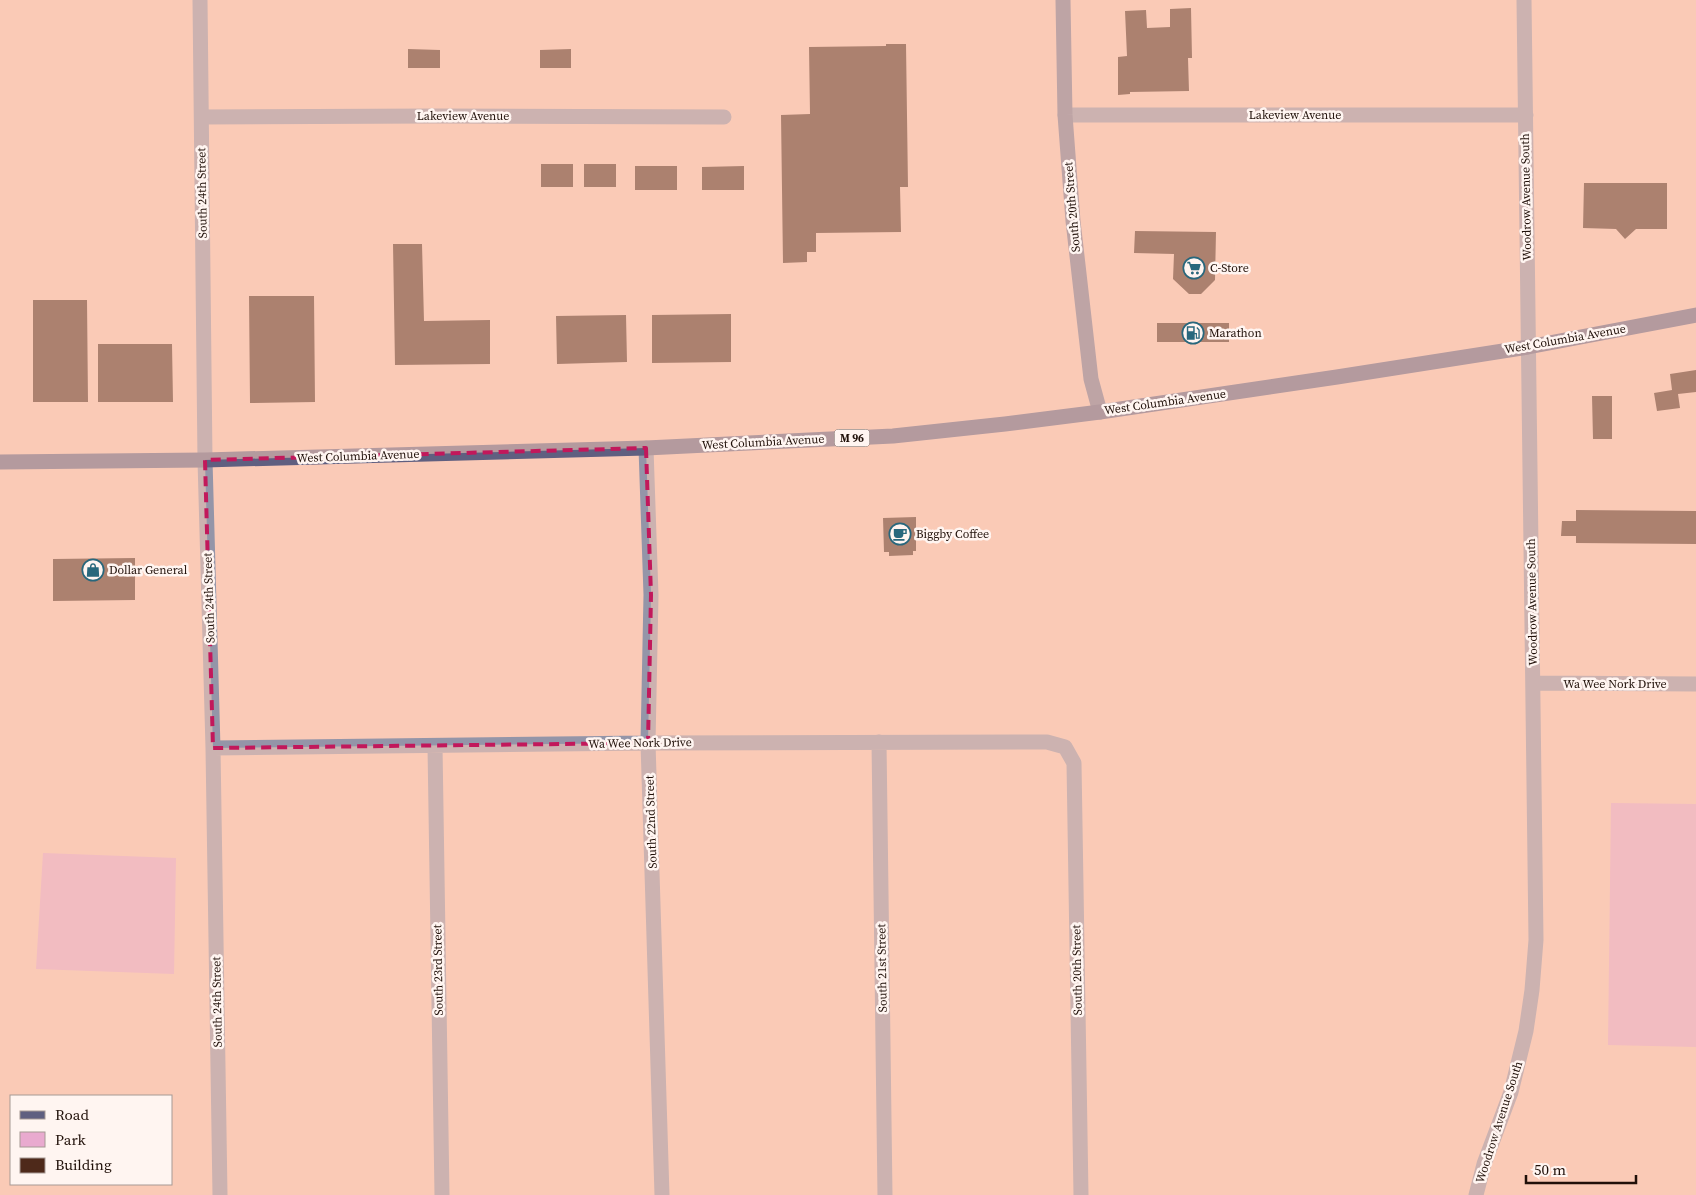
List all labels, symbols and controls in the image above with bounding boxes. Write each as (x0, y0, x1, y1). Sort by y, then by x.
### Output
street label: Lakeview Avenue (1249, 107, 1341, 123)
street label: Lakeview Avenue (417, 108, 509, 124)
street label: Woodrow Avenue South (1517, 133, 1535, 261)
street label: South 24th Street (193, 148, 211, 238)
street label: South 20th Street (1060, 161, 1084, 253)
supermarket icon: C-Store (1182, 256, 1206, 280)
place label: C-Store (1210, 260, 1249, 276)
street label: West Columbia Avenue (1503, 320, 1627, 358)
fuel station icon: Marathon (1181, 321, 1205, 345)
place label: Marathon (1209, 325, 1262, 341)
street label: West Columbia Avenue (1103, 386, 1227, 418)
road number: M 96 (834, 429, 870, 446)
street label: West Columbia Avenue (701, 431, 825, 453)
street label: West Columbia Avenue (296, 446, 420, 466)
cafe icon: Biggby Coffee (888, 522, 912, 546)
place label: Biggby Coffee (916, 526, 989, 542)
street label: Woodrow Avenue South (1523, 538, 1541, 666)
street label: South 24th Street (199, 552, 219, 643)
shop icon: Dollar General (81, 558, 105, 582)
place label: Dollar General (109, 562, 188, 578)
street label: Wa Wee Nork Drive (1563, 676, 1667, 692)
street label: Wa Wee Nork Drive (588, 734, 692, 752)
street label: South 22nd Street (641, 775, 661, 869)
street label: South 23rd Street (429, 924, 447, 1016)
street label: South 21st Street (873, 924, 891, 1012)
street label: South 20th Street (1068, 925, 1086, 1015)
street label: South 24th Street (208, 957, 226, 1047)
street label: Woodrow Avenue South (1472, 1059, 1526, 1185)
legend (10, 1095, 172, 1185)
text: Road (55, 1104, 89, 1125)
text: Park (55, 1129, 87, 1150)
scale bar (1526, 1152, 1636, 1184)
text: Building (55, 1154, 112, 1175)
text: 50 m (1534, 1159, 1566, 1180)

